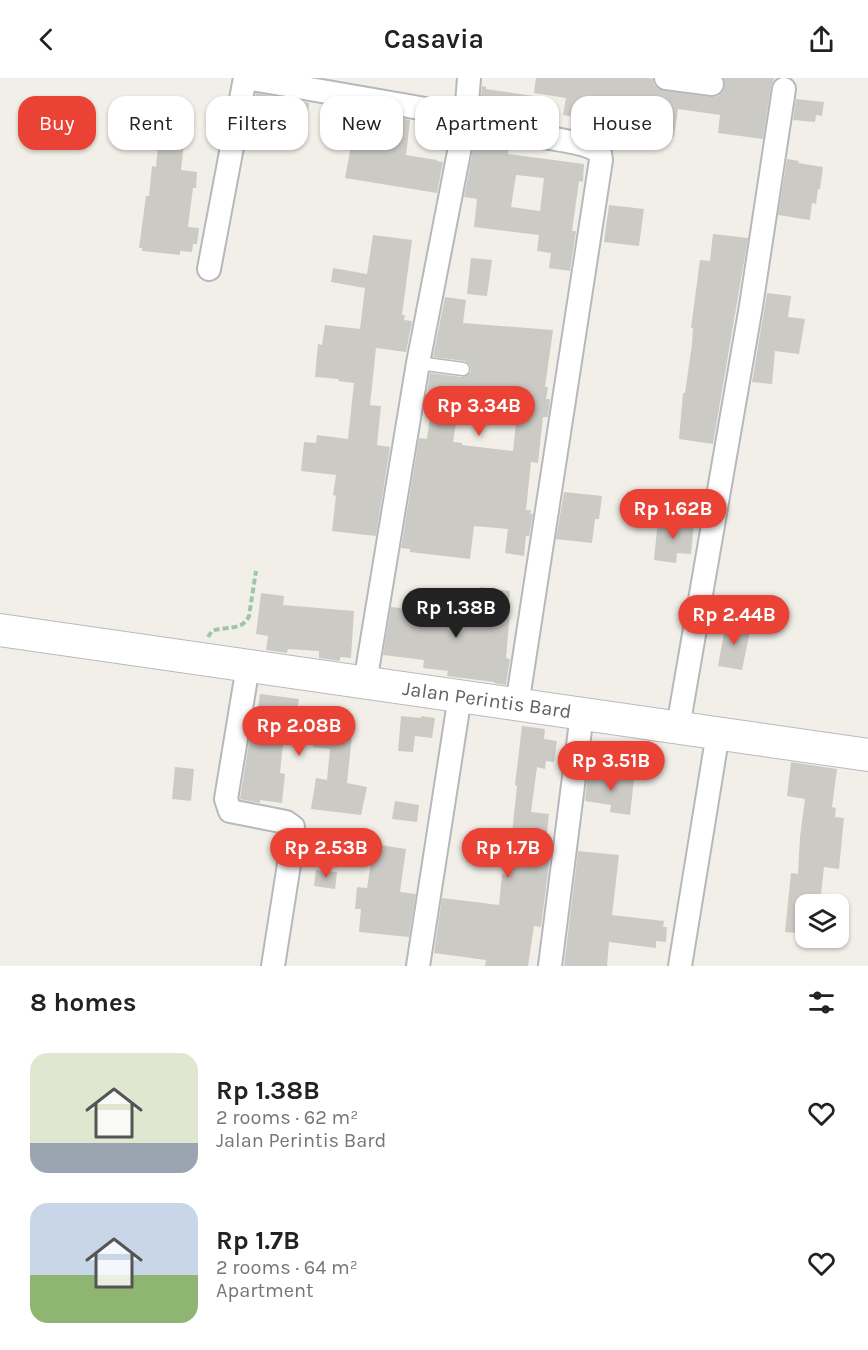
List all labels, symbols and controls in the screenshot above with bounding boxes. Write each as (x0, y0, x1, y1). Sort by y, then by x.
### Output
icon: back (30, 23, 63, 56)
text: Casavia (384, 23, 484, 55)
icon: share (805, 23, 838, 56)
chip: Buy (18, 96, 96, 150)
chip: Rent (108, 96, 194, 150)
chip: Filters (206, 96, 308, 150)
chip: New (320, 96, 403, 150)
chip: Apartment (415, 96, 559, 150)
chip: House (571, 96, 673, 150)
pin: Rp 3.34B (417, 386, 541, 437)
text: Rp 3.34B (437, 394, 521, 417)
pin: Rp 1.62B (611, 489, 735, 540)
text: Rp 1.62B (634, 497, 712, 520)
pin: Rp 1.38B (394, 588, 518, 639)
pin: Rp 2.44B (672, 595, 796, 646)
text: Rp 1.38B (416, 596, 496, 619)
text: Rp 2.44B (692, 603, 776, 626)
street label: Jalan Perintis Bard (401, 677, 573, 723)
pin: Rp 2.08B (237, 706, 361, 757)
text: Rp 2.08B (256, 714, 342, 737)
pin: Rp 3.51B (549, 741, 673, 792)
text: Rp 3.51B (572, 749, 650, 772)
pin: Rp 2.53B (264, 828, 388, 879)
pin: Rp 1.7B (453, 828, 563, 879)
text: Rp 2.53B (284, 836, 368, 859)
text: Rp 1.7B (476, 836, 540, 859)
map controls (795, 894, 849, 948)
button: layers (795, 894, 849, 948)
icon: filters (805, 986, 838, 1019)
text: 8 homes (30, 987, 136, 1018)
text: Rp 1.38B (216, 1075, 320, 1106)
icon: home (78, 1077, 150, 1149)
icon: heart (805, 1097, 838, 1130)
text: 2 rooms · 62 m² (216, 1106, 358, 1129)
text: Jalan Perintis Bard (216, 1129, 386, 1152)
text: Rp 1.7B (216, 1225, 300, 1256)
icon: home (78, 1227, 150, 1299)
icon: heart (805, 1247, 838, 1280)
text: 2 rooms · 64 m² (216, 1256, 358, 1279)
text: Apartment (216, 1279, 314, 1302)

